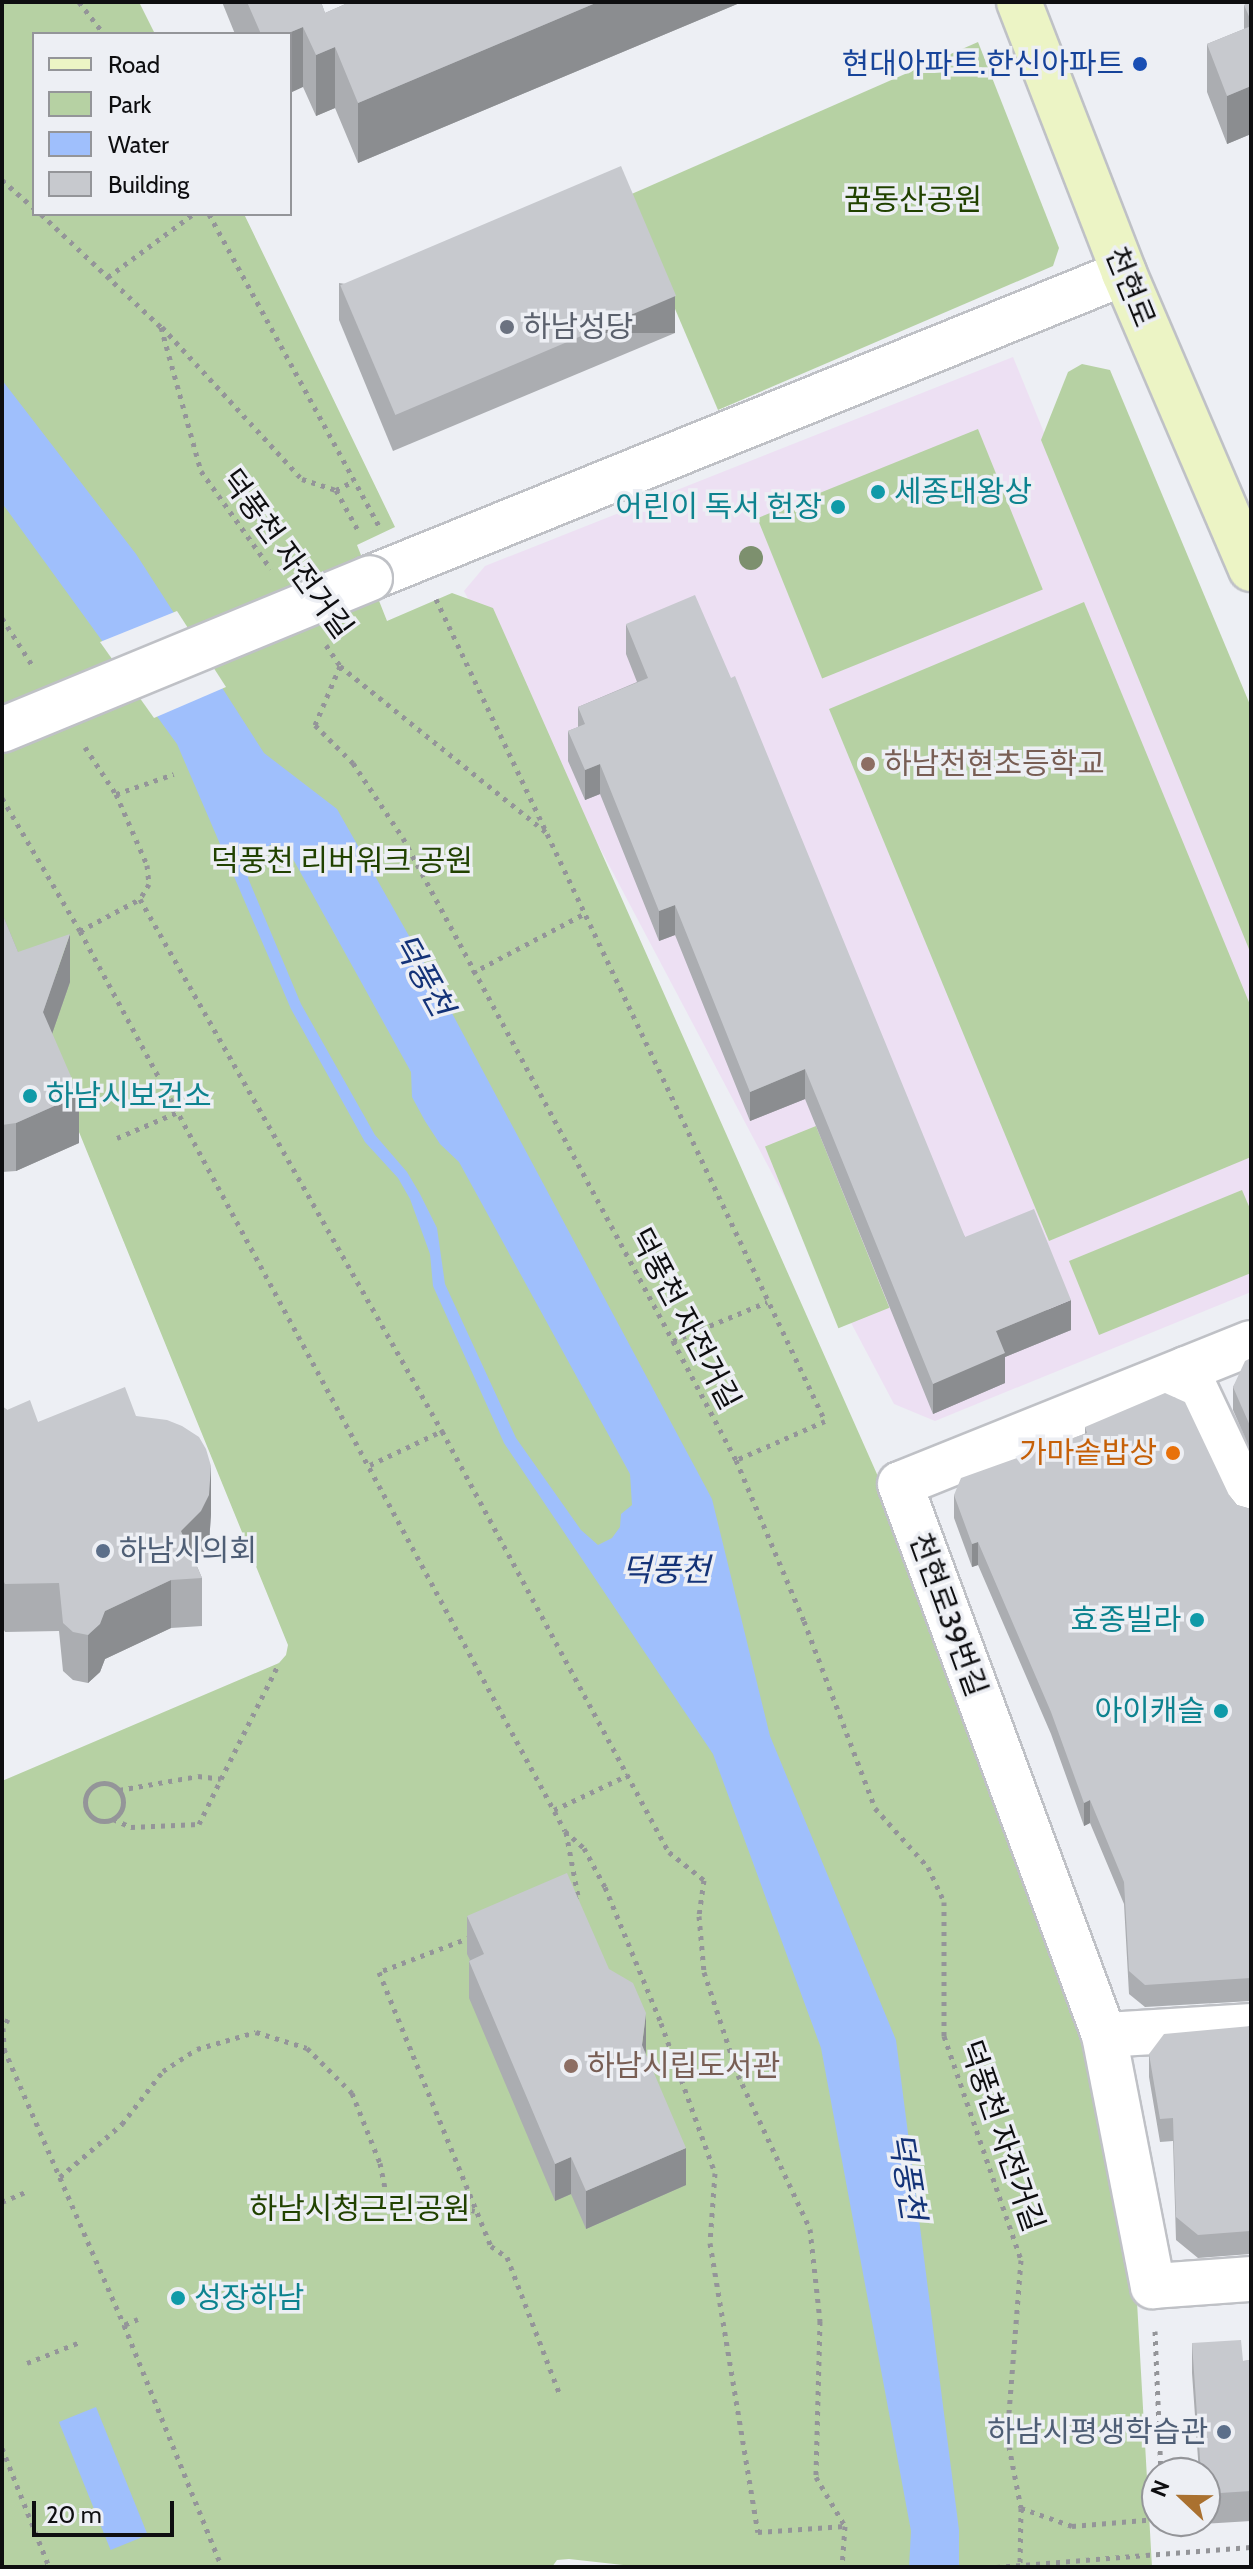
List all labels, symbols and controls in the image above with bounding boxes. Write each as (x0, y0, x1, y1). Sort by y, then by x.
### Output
legend (32, 32, 292, 216)
place label: 현대아파트.한신아파트 (842, 46, 1124, 82)
text: Road (108, 50, 160, 79)
marker: 현대아파트.한신아파트 (1131, 55, 1149, 73)
text: Park (108, 90, 151, 119)
text: Water (108, 130, 169, 159)
text: Building (108, 170, 189, 199)
park label: 꿈동산공원 (844, 182, 982, 218)
street label: 천현로 (1098, 242, 1162, 332)
place label: 하남성당 (523, 309, 633, 345)
marker: 하남성당 (498, 318, 516, 336)
street label: 덕풍천 자전거길 (214, 463, 360, 645)
place label: 세종대왕상 (894, 474, 1032, 510)
marker: 세종대왕상 (869, 483, 887, 501)
place label: 어린이 독서 헌장 (615, 489, 822, 525)
marker: 어린이 독서 헌장 (829, 498, 847, 516)
place label: 하남천현초등학교 (884, 746, 1105, 782)
marker: 하남천현초등학교 (859, 755, 877, 773)
park label: 덕풍천 리버워크 공원 (211, 843, 473, 879)
water label: 덕풍천 (385, 927, 461, 1023)
place label: 하남시보건소 (46, 1078, 212, 1114)
marker: 하남시보건소 (21, 1087, 39, 1105)
street label: 덕풍천 자전거길 (622, 1222, 748, 1416)
place label: 가마솥밥상 (1019, 1435, 1157, 1471)
marker: 가마솥밥상 (1164, 1444, 1182, 1462)
street label: 천현로39번길 (902, 1528, 994, 1702)
place label: 하남시의회 (119, 1533, 257, 1569)
marker: 하남시의회 (94, 1542, 112, 1560)
water label: 덕풍천 (622, 1551, 710, 1589)
place label: 효종빌라 (1071, 1602, 1181, 1638)
marker: 효종빌라 (1188, 1611, 1206, 1629)
place label: 아이캐슬 (1095, 1693, 1205, 1729)
marker: 아이캐슬 (1212, 1702, 1230, 1720)
street label: 덕풍천 자전거길 (952, 2036, 1052, 2236)
place label: 하남시립도서관 (587, 2048, 780, 2084)
marker: 하남시립도서관 (562, 2057, 580, 2075)
water label: 덕풍천 (881, 2129, 933, 2223)
park label: 하남시청근린공원 (250, 2191, 470, 2227)
place label: 성장하남 (194, 2280, 304, 2316)
marker: 성장하남 (169, 2289, 187, 2307)
place label: 하남시평생학습관 (987, 2414, 1208, 2450)
marker: 하남시평생학습관 (1215, 2423, 1233, 2441)
north arrow (1141, 2457, 1221, 2537)
text: N (1145, 2476, 1176, 2501)
scale bar (36, 2485, 178, 2535)
text: 20 m (46, 2500, 102, 2529)

